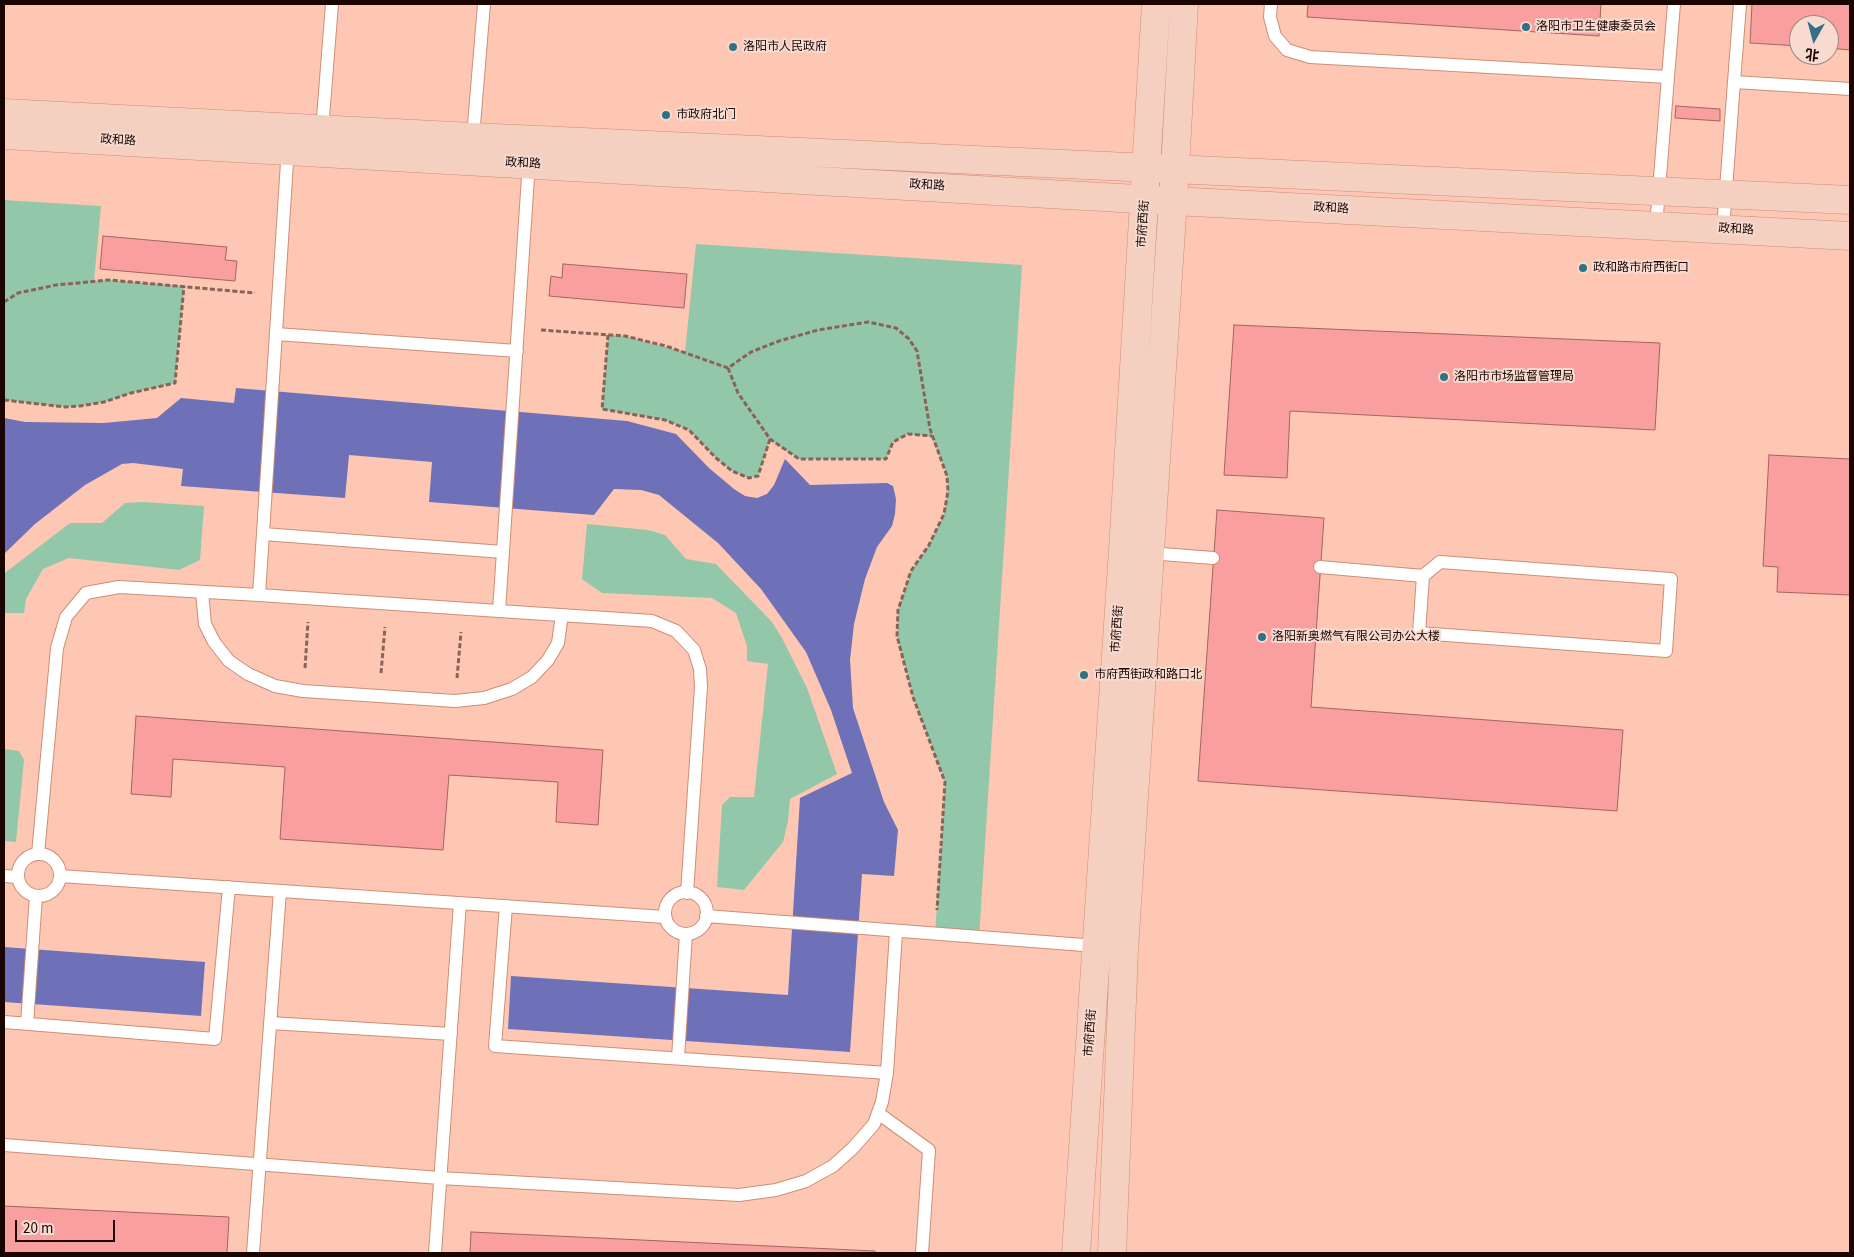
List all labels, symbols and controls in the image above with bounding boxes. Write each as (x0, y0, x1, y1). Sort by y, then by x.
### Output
north arrow (1789, 15, 1839, 65)
place label: 洛阳市卫生健康委员会 (1536, 20, 1656, 34)
marker: 洛阳市卫生健康委员会 (1520, 21, 1532, 33)
place label: 洛阳市人民政府 (743, 40, 827, 54)
marker: 洛阳市人民政府 (727, 41, 739, 53)
text: 北 (1804, 43, 1820, 65)
place label: 市政府北门 (676, 108, 736, 122)
marker: 市政府北门 (660, 109, 672, 121)
street label: 政和路 (100, 133, 136, 149)
street label: 政和路 (505, 156, 541, 172)
street label: 政和路 (909, 178, 945, 194)
street label: 市府西街 (1135, 200, 1153, 248)
street label: 政和路 (1313, 201, 1349, 217)
street label: 政和路 (1718, 222, 1754, 238)
place label: 政和路市府西街口 (1593, 261, 1689, 275)
marker: 政和路市府西街口 (1577, 262, 1589, 274)
place label: 洛阳市市场监督管理局 (1454, 370, 1574, 384)
marker: 洛阳市市场监督管理局 (1438, 371, 1450, 383)
street label: 市府西街 (1109, 605, 1127, 653)
place label: 洛阳新奥燃气有限公司办公大楼 (1272, 630, 1440, 644)
marker: 洛阳新奥燃气有限公司办公大楼 (1256, 631, 1268, 643)
place label: 市府西街政和路口北 (1094, 668, 1202, 682)
marker: 市府西街政和路口北 (1078, 669, 1090, 681)
street label: 市府西街 (1082, 1009, 1100, 1057)
scale bar (18, 1210, 118, 1242)
text: 20 m (23, 1218, 53, 1239)

